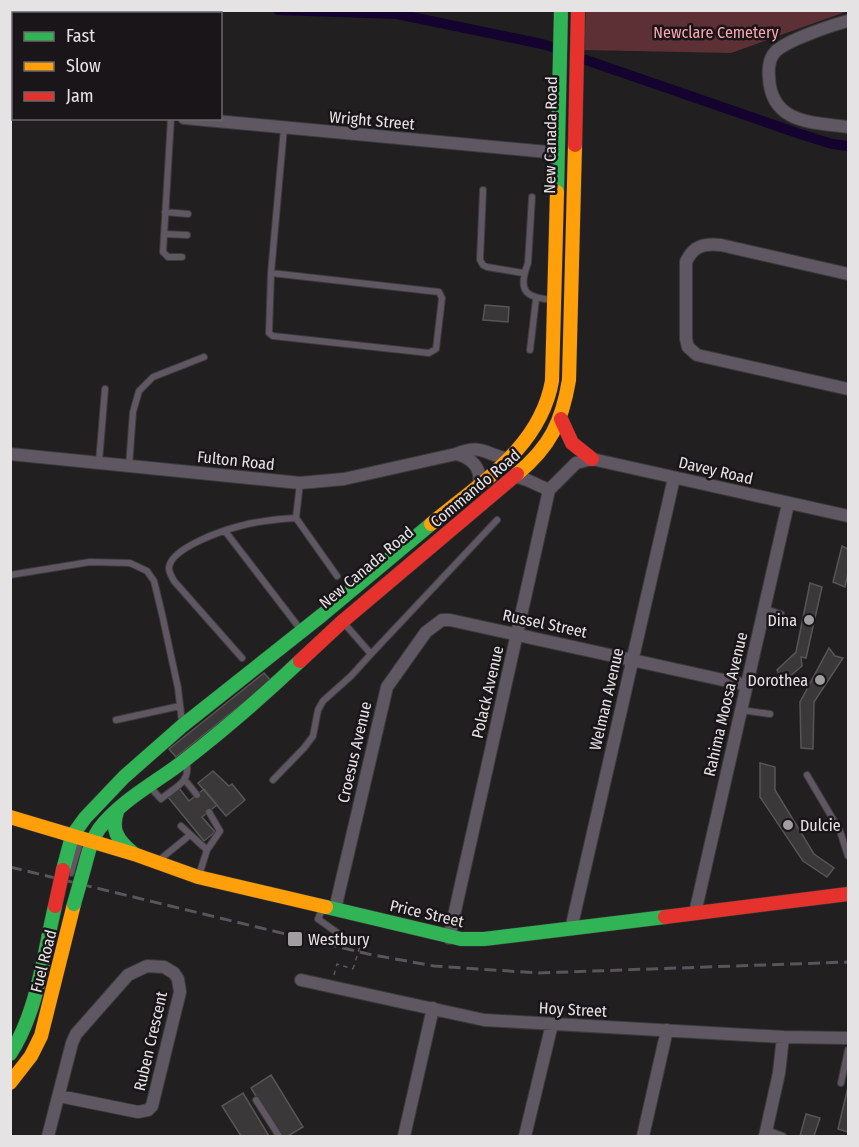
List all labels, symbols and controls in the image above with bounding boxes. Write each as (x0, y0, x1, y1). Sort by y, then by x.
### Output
legend (12, 12, 222, 120)
park label: Newclare Cemetery (653, 23, 779, 42)
text: Fast (66, 25, 95, 47)
text: Slow (66, 55, 101, 77)
street label: New Canada Road (540, 76, 561, 194)
text: Jam (66, 85, 94, 107)
street label: Wright Street (328, 107, 416, 134)
street label: Commando Road (427, 445, 524, 531)
street label: Fulton Road (196, 447, 276, 474)
street label: Davey Road (677, 453, 755, 488)
street label: New Canada Road (315, 522, 417, 612)
street label: Russel Street (501, 605, 590, 642)
place label: Dina (767, 611, 797, 630)
marker: Dina (802, 613, 816, 627)
street label: Rahima Moosa Avenue (700, 630, 751, 778)
street label: Polack Avenue (468, 644, 507, 740)
street label: Welman Avenue (585, 646, 628, 752)
place label: Dorothea (747, 671, 808, 690)
marker: Dorothea (813, 673, 827, 687)
street label: Croesus Avenue (334, 700, 375, 805)
place label: Dulcie (800, 816, 841, 835)
marker: Dulcie (781, 818, 795, 832)
street label: Price Street (388, 896, 466, 931)
street label: Fuel Road (27, 928, 60, 994)
marker: Westbury (286, 930, 304, 948)
place label: Westbury (308, 930, 370, 949)
street label: Ruben Crescent (130, 989, 171, 1093)
street label: Hoy Street (538, 998, 608, 1021)

